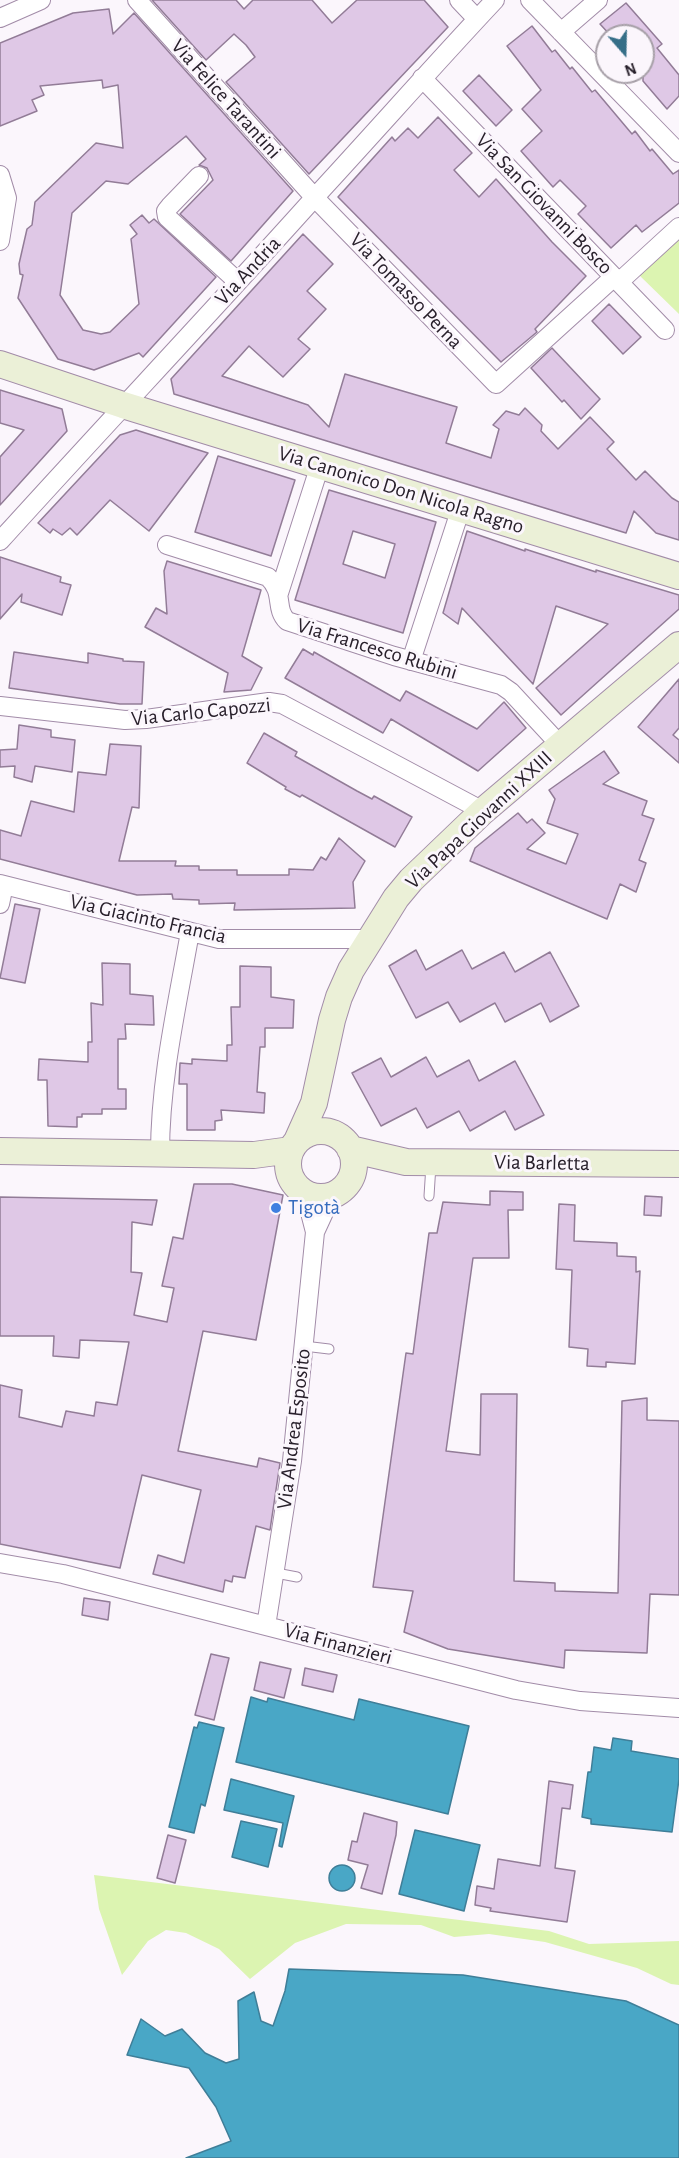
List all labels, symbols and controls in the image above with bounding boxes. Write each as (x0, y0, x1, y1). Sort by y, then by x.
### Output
north arrow (595, 24, 655, 84)
street label: Via Felice Tarantini (166, 34, 286, 164)
text: N (623, 60, 638, 78)
street label: Via San Giovanni Bosco (470, 128, 618, 280)
street label: Via Tomasso Perna (344, 228, 468, 354)
street label: Via Andria (210, 231, 286, 311)
street label: Via Canonico Don Nicola Ragno (275, 441, 527, 539)
street label: Via Francesco Rubini (294, 613, 460, 685)
street label: Via Carlo Capozzi (130, 692, 272, 732)
street label: Via Papa Giovanni XXIII (400, 745, 558, 895)
street label: Via Giacinto Francia (67, 889, 229, 949)
street label: Via Barletta (494, 1150, 590, 1176)
place label: Tigotà (288, 1195, 340, 1221)
marker: Tigotà (269, 1201, 283, 1215)
street label: Via Andrea Esposito (272, 1347, 316, 1511)
street label: Via Finanzieri (281, 1617, 395, 1671)

